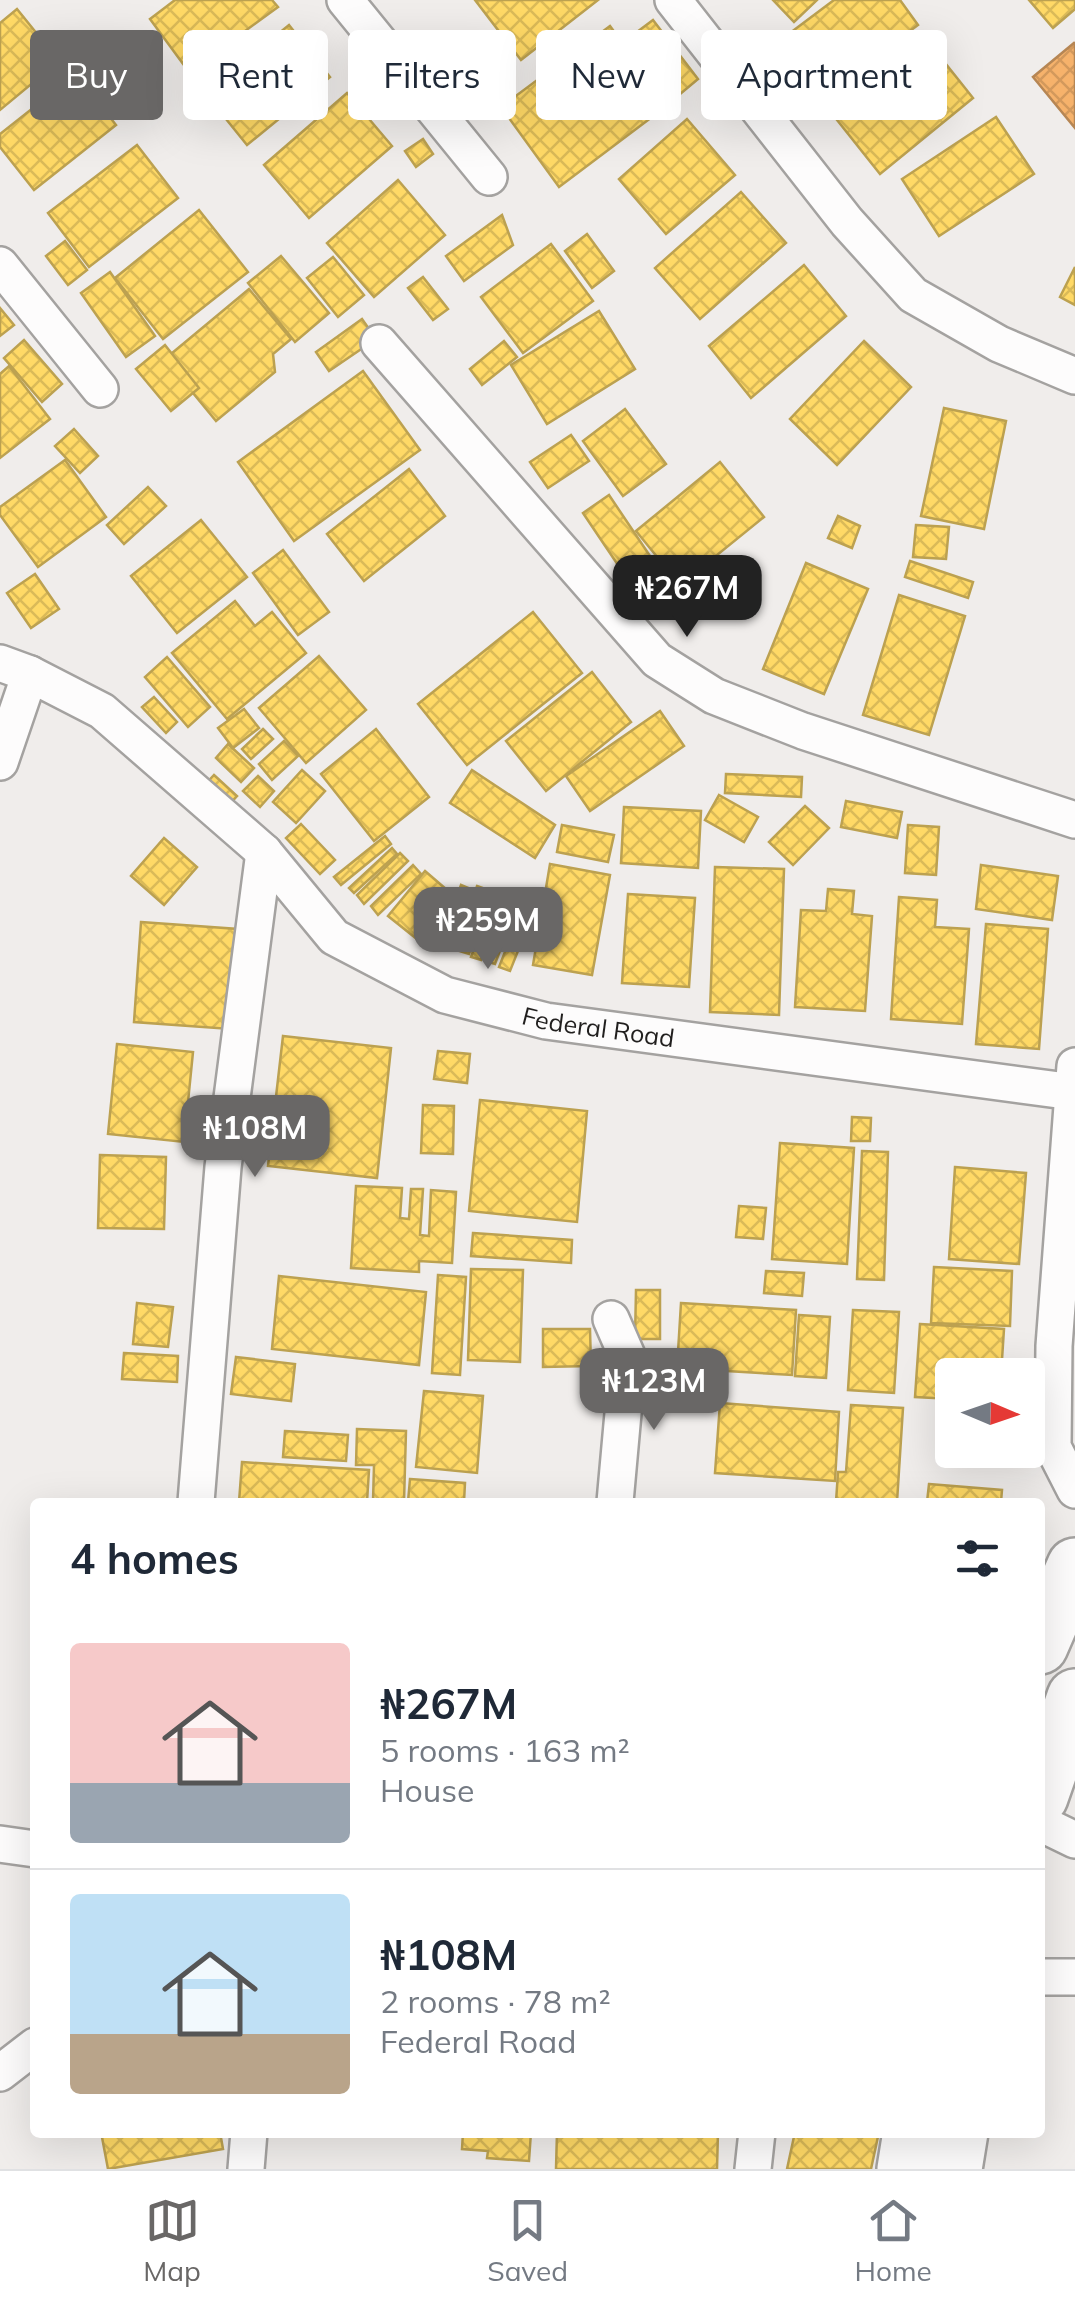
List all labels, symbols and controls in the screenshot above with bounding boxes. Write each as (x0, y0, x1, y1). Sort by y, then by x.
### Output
chip: Buy (30, 30, 163, 120)
chip: Rent (183, 30, 328, 120)
chip: Filters (348, 30, 516, 120)
chip: New (536, 30, 681, 120)
chip: Apartment (701, 30, 947, 120)
pin: ₦267M (617, 555, 757, 640)
text: ₦267M (635, 567, 739, 607)
pin: ₦259M (418, 887, 558, 972)
text: ₦259M (436, 899, 540, 939)
street label: Federal Road (519, 999, 676, 1053)
pin: ₦108M (185, 1095, 325, 1180)
text: ₦108M (203, 1107, 307, 1147)
pin: ₦123M (584, 1348, 724, 1433)
north arrow (935, 1358, 1045, 1468)
map controls (935, 1358, 1045, 1468)
text: ₦123M (602, 1360, 706, 1400)
icon: filters (950, 1531, 1005, 1586)
text: 4 homes (70, 1532, 239, 1585)
text: ₦267M (380, 1677, 517, 1730)
icon: home (150, 1683, 270, 1803)
text: 5 rooms · 163 m² (380, 1730, 630, 1770)
text: House (380, 1770, 475, 1810)
text: ₦108M (380, 1928, 517, 1981)
icon: home (150, 1934, 270, 2054)
text: 2 rooms · 78 m² (380, 1981, 611, 2021)
text: Federal Road (380, 2021, 576, 2061)
tab: Map (143, 2193, 201, 2288)
tab: Saved (487, 2193, 568, 2288)
tab: Home (854, 2193, 932, 2288)

